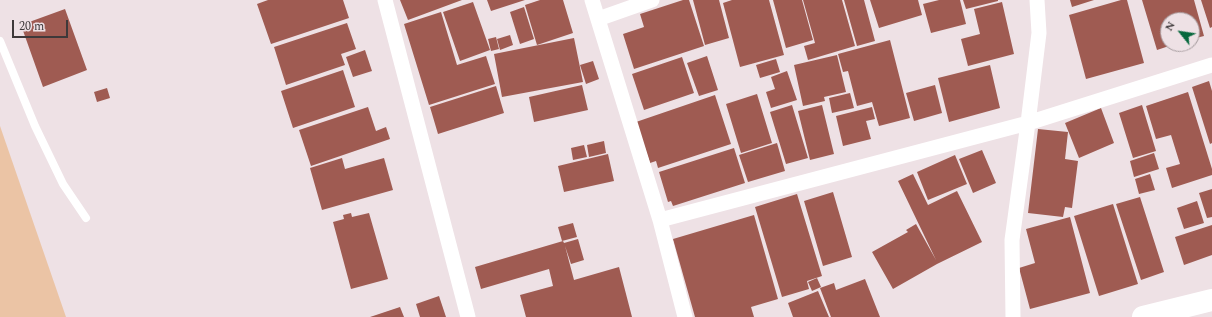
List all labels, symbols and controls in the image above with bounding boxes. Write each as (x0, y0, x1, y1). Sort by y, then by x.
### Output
scale bar (14, 12, 70, 38)
north arrow (1160, 12, 1200, 52)
text: 20 m (19, 17, 44, 36)
text: N (1160, 18, 1180, 34)

